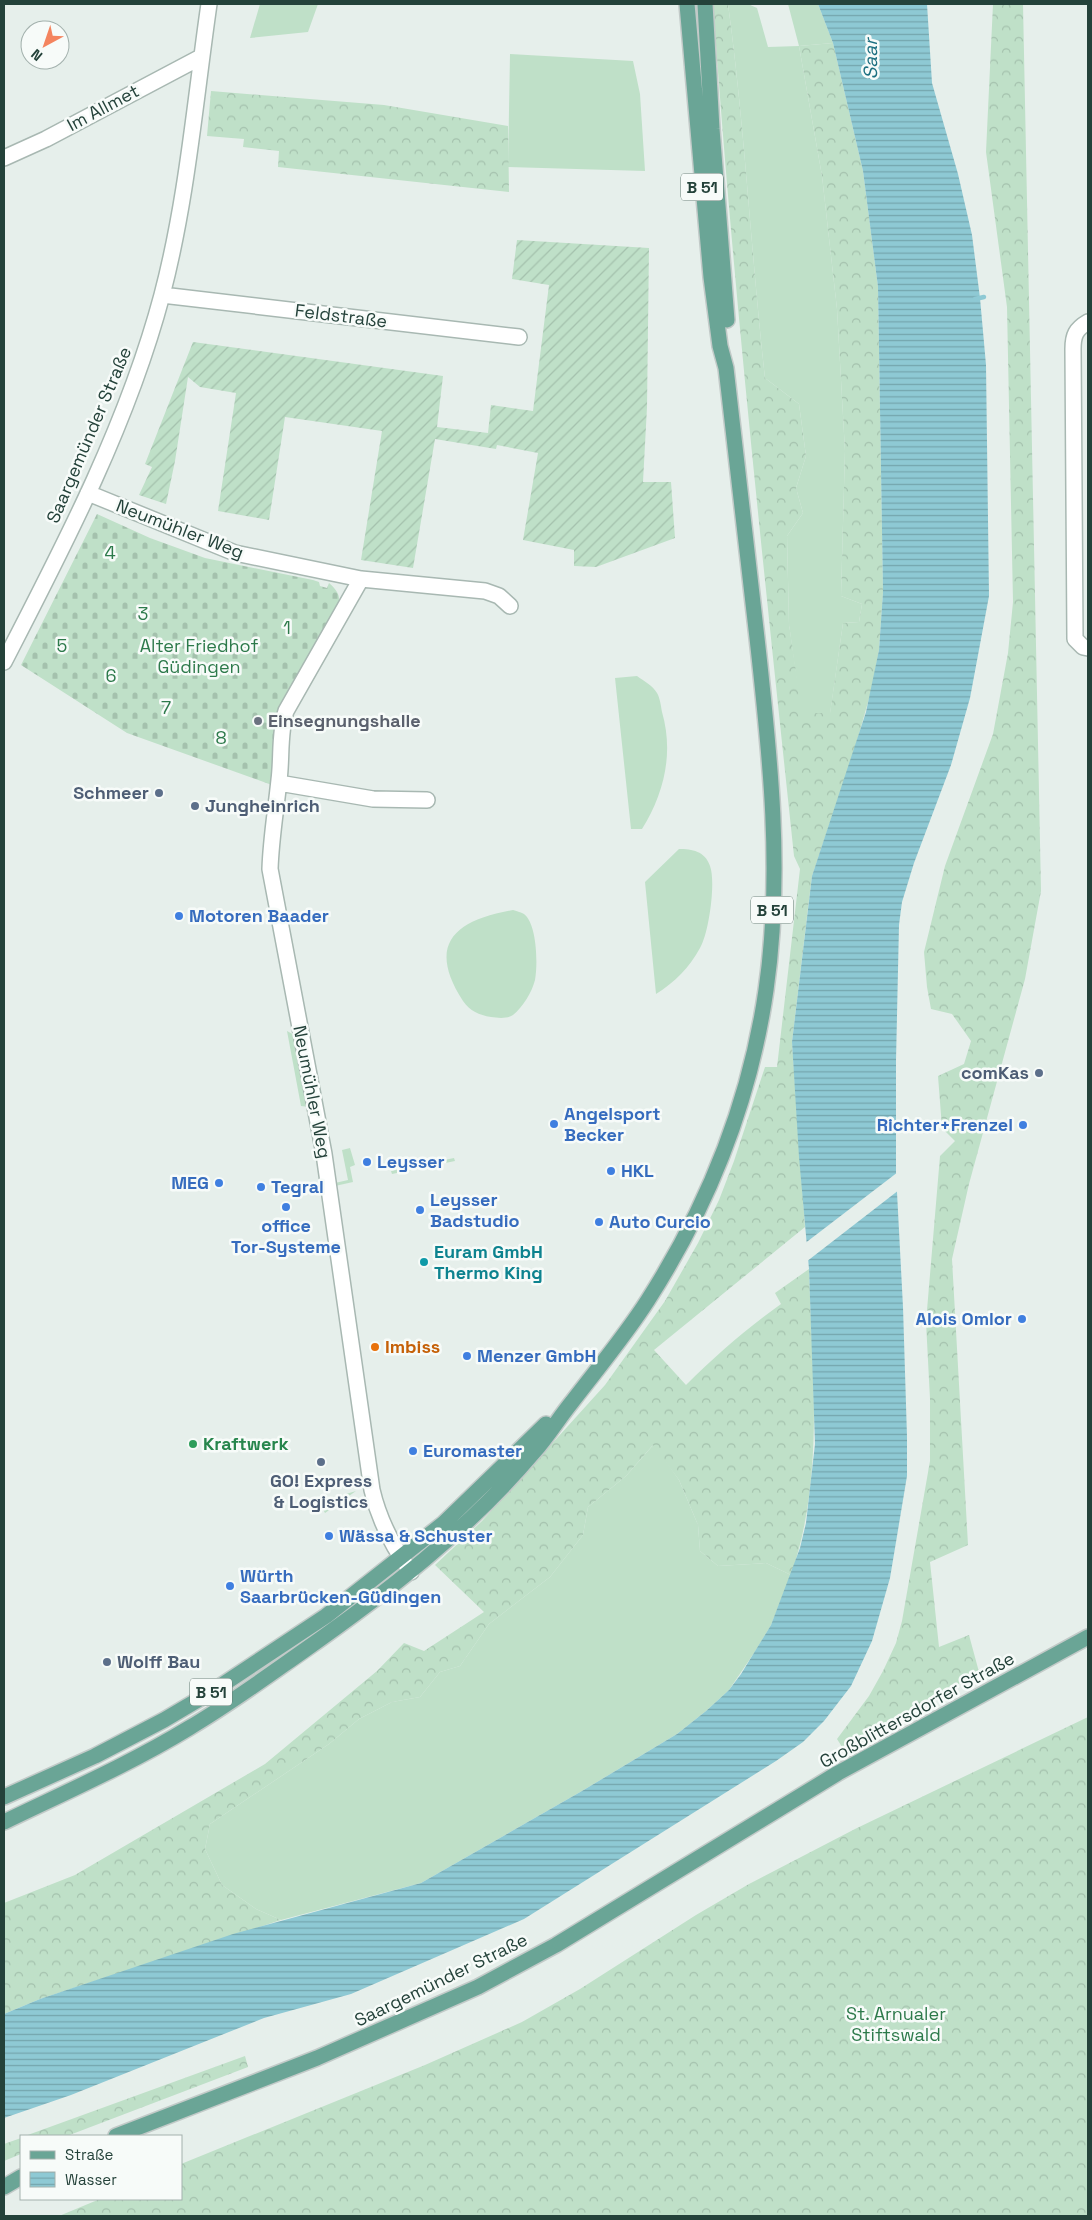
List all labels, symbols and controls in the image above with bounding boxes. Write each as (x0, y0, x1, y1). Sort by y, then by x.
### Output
north arrow (20, 20, 70, 70)
water label: Saar (858, 37, 883, 79)
text: N (27, 45, 46, 65)
street label: Im Allmet (63, 79, 143, 136)
road number: B 51 (681, 173, 723, 200)
street label: Feldstraße (294, 298, 388, 333)
street label: Saargemünder Straße (41, 343, 136, 527)
street label: Neumühler Weg (113, 494, 247, 563)
park label: 4 (104, 541, 116, 564)
park label: 3 (138, 602, 148, 625)
park label: 1 (283, 616, 291, 639)
park label: 5 (57, 634, 67, 657)
park label: Alter Friedhof Güdingen (140, 634, 258, 678)
park label: 6 (105, 664, 117, 687)
park label: 7 (161, 696, 171, 719)
place label: Einsegnungshalle (268, 709, 421, 732)
marker: Einsegnungshalle (252, 715, 264, 727)
park label: 8 (215, 726, 227, 749)
place label: Schmeer (73, 781, 149, 804)
marker: Schmeer (153, 787, 165, 799)
place label: Jungheinrich (205, 794, 320, 817)
marker: Jungheinrich (189, 800, 201, 812)
road number: B 51 (751, 896, 793, 924)
place label: Motoren Baader (189, 904, 329, 927)
marker: Motoren Baader (173, 910, 185, 922)
street label: Neumühler Weg (288, 1023, 337, 1160)
place label: comKas (961, 1061, 1029, 1084)
marker: comKas (1033, 1067, 1045, 1079)
place label: Angelsport Becker (564, 1102, 660, 1146)
place label: Richter+Frenzel (877, 1113, 1013, 1136)
marker: Angelsport Becker (548, 1118, 560, 1130)
marker: Richter+Frenzel (1017, 1119, 1029, 1131)
place label: Leysser (377, 1150, 445, 1173)
marker: Leysser (361, 1156, 373, 1168)
place label: HKL (621, 1159, 654, 1182)
marker: HKL (605, 1165, 617, 1177)
place label: MEG (171, 1171, 209, 1194)
place label: Tegral (271, 1175, 324, 1198)
marker: MEG (213, 1177, 225, 1189)
marker: Tegral (255, 1181, 267, 1193)
place label: Leysser Badstudio (430, 1188, 520, 1232)
marker: office Tor-Systeme (280, 1201, 292, 1213)
marker: Leysser Badstudio (414, 1204, 426, 1216)
place label: Auto Curcio (609, 1210, 711, 1233)
place label: office Tor-Systeme (231, 1214, 341, 1258)
marker: Auto Curcio (593, 1216, 605, 1228)
place label: Euram GmbH Thermo King (434, 1240, 543, 1284)
marker: Euram GmbH Thermo King (418, 1256, 430, 1268)
place label: Alois Omlor (916, 1307, 1012, 1330)
marker: Alois Omlor (1016, 1313, 1028, 1325)
place label: Imbiss (385, 1335, 440, 1358)
marker: Imbiss (369, 1341, 381, 1353)
place label: Menzer GmbH (477, 1344, 596, 1367)
marker: Menzer GmbH (461, 1350, 473, 1362)
place label: Kraftwerk (203, 1432, 289, 1455)
marker: Kraftwerk (187, 1438, 199, 1450)
place label: Euromaster (423, 1439, 522, 1462)
marker: Euromaster (407, 1445, 419, 1457)
marker: GO! Express & Logistics (315, 1456, 327, 1468)
place label: GO! Express & Logistics (270, 1469, 372, 1513)
place label: Wässa & Schuster (339, 1524, 493, 1547)
marker: Wässa & Schuster (323, 1530, 335, 1542)
place label: Würth Saarbrücken-Güdingen (240, 1564, 441, 1608)
marker: Würth Saarbrücken-Güdingen (224, 1580, 236, 1592)
street label: Großblittersdorfer Straße (815, 1646, 1018, 1773)
place label: Wolff Bau (117, 1650, 200, 1673)
marker: Wolff Bau (101, 1656, 113, 1668)
road number: B 51 (190, 1678, 232, 1705)
street label: Saargemünder Straße (351, 1928, 531, 2031)
park label: St. Arnualer Stiftswald (846, 2002, 946, 2046)
legend (20, 2135, 182, 2200)
text: Straße (65, 2145, 114, 2164)
text: Wasser (65, 2170, 117, 2189)

